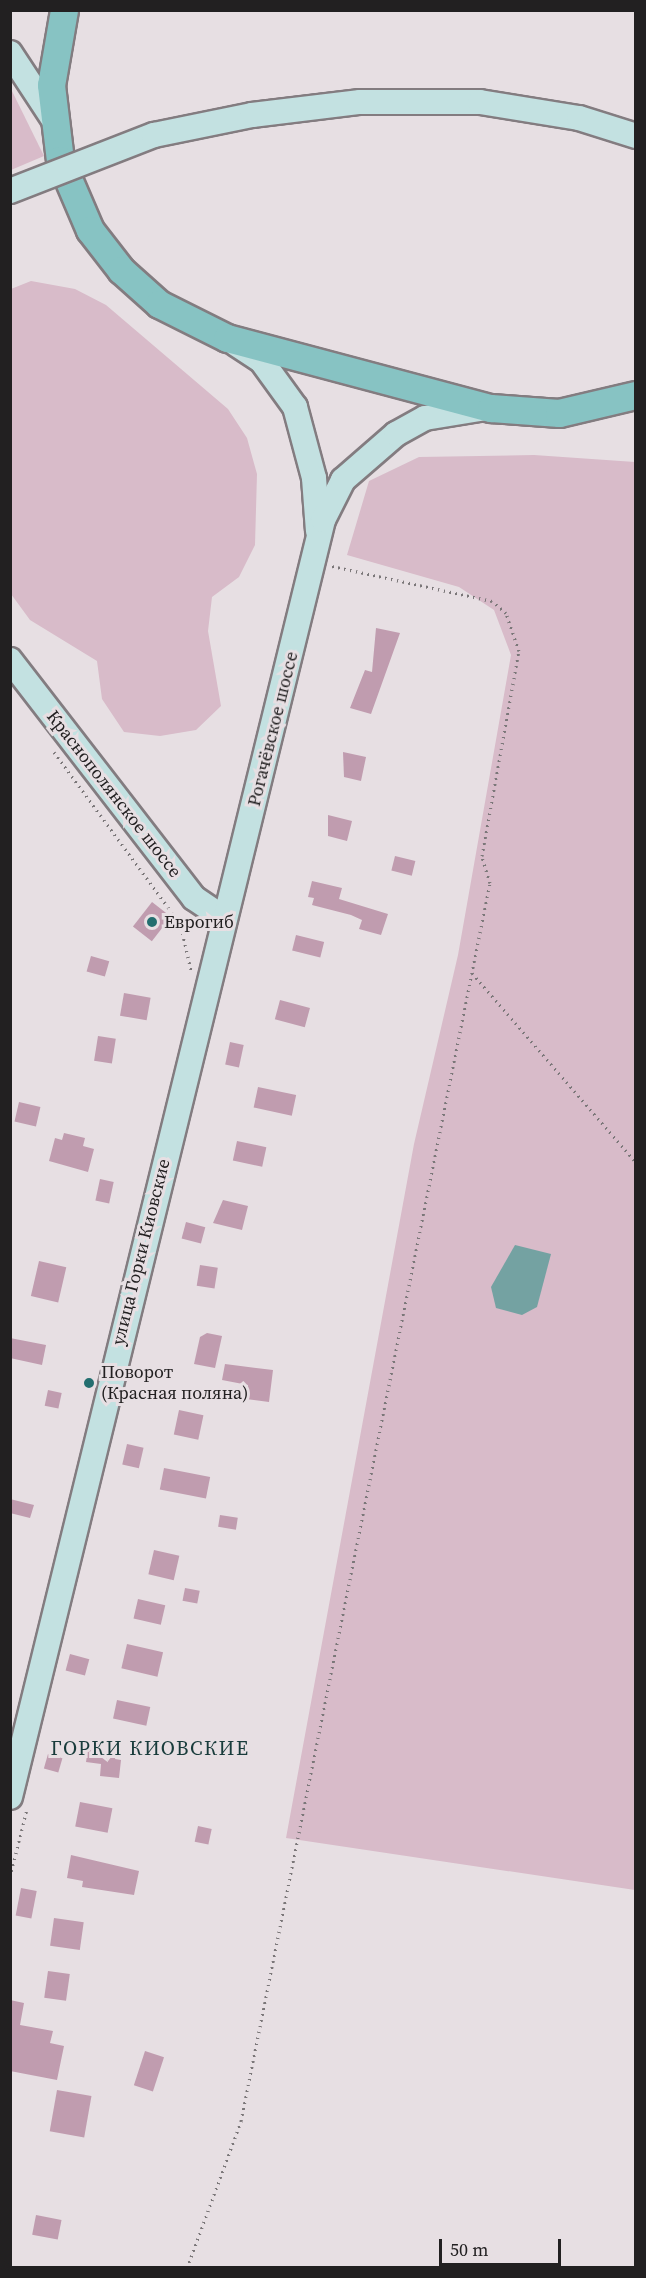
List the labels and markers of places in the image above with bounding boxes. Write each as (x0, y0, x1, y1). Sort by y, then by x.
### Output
place label: Еврогиб (164, 911, 234, 933)
marker: Еврогиб (145, 915, 159, 929)
place label: Поворот (Красная поляна) (101, 1362, 248, 1404)
marker: Поворот (Красная поляна) (82, 1376, 96, 1390)

